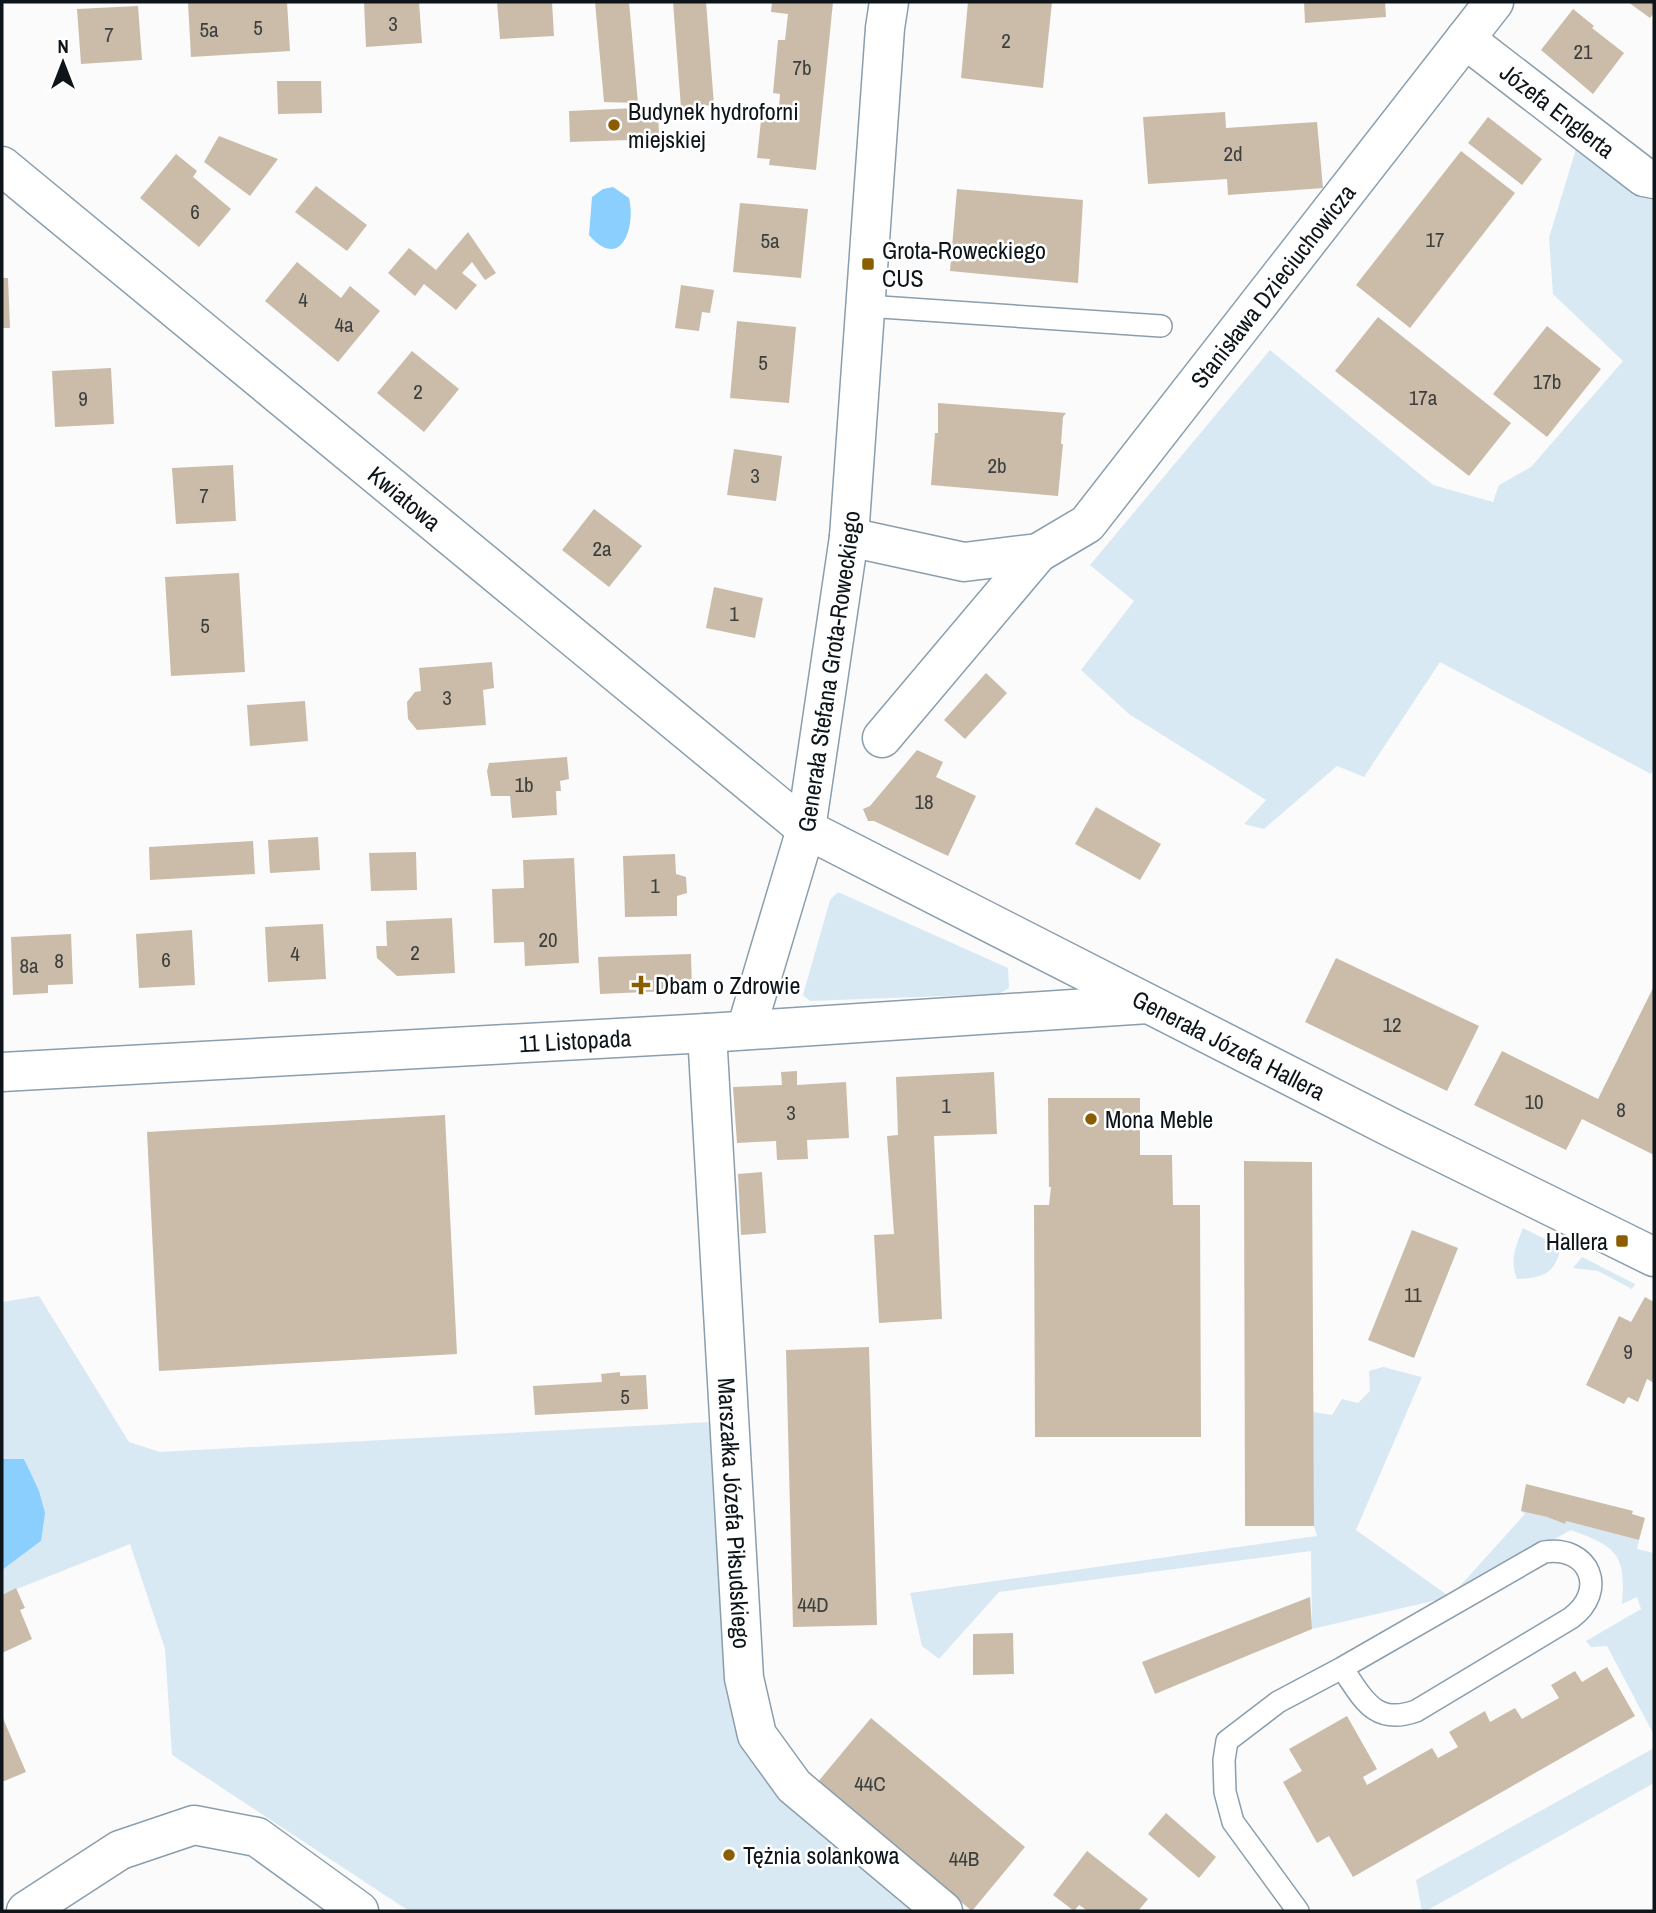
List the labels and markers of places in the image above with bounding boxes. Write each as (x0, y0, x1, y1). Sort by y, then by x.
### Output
place label: Budynek hydroforni miejskiej (628, 95, 799, 155)
marker: Budynek hydroforni miejskiej (606, 117, 622, 133)
place label: Grota-Roweckiego CUS (882, 234, 1046, 294)
marker: Grota-Roweckiego CUS (860, 256, 876, 272)
place label: Dbam o Zdrowie (655, 969, 800, 1001)
marker: Dbam o Zdrowie (633, 977, 649, 993)
place label: Mona Meble (1105, 1103, 1213, 1135)
marker: Mona Meble (1083, 1111, 1099, 1127)
place label: Hallera (1546, 1225, 1608, 1257)
marker: Hallera (1614, 1233, 1630, 1249)
place label: Tężnia solankowa (743, 1839, 899, 1871)
marker: Tężnia solankowa (721, 1847, 737, 1863)

